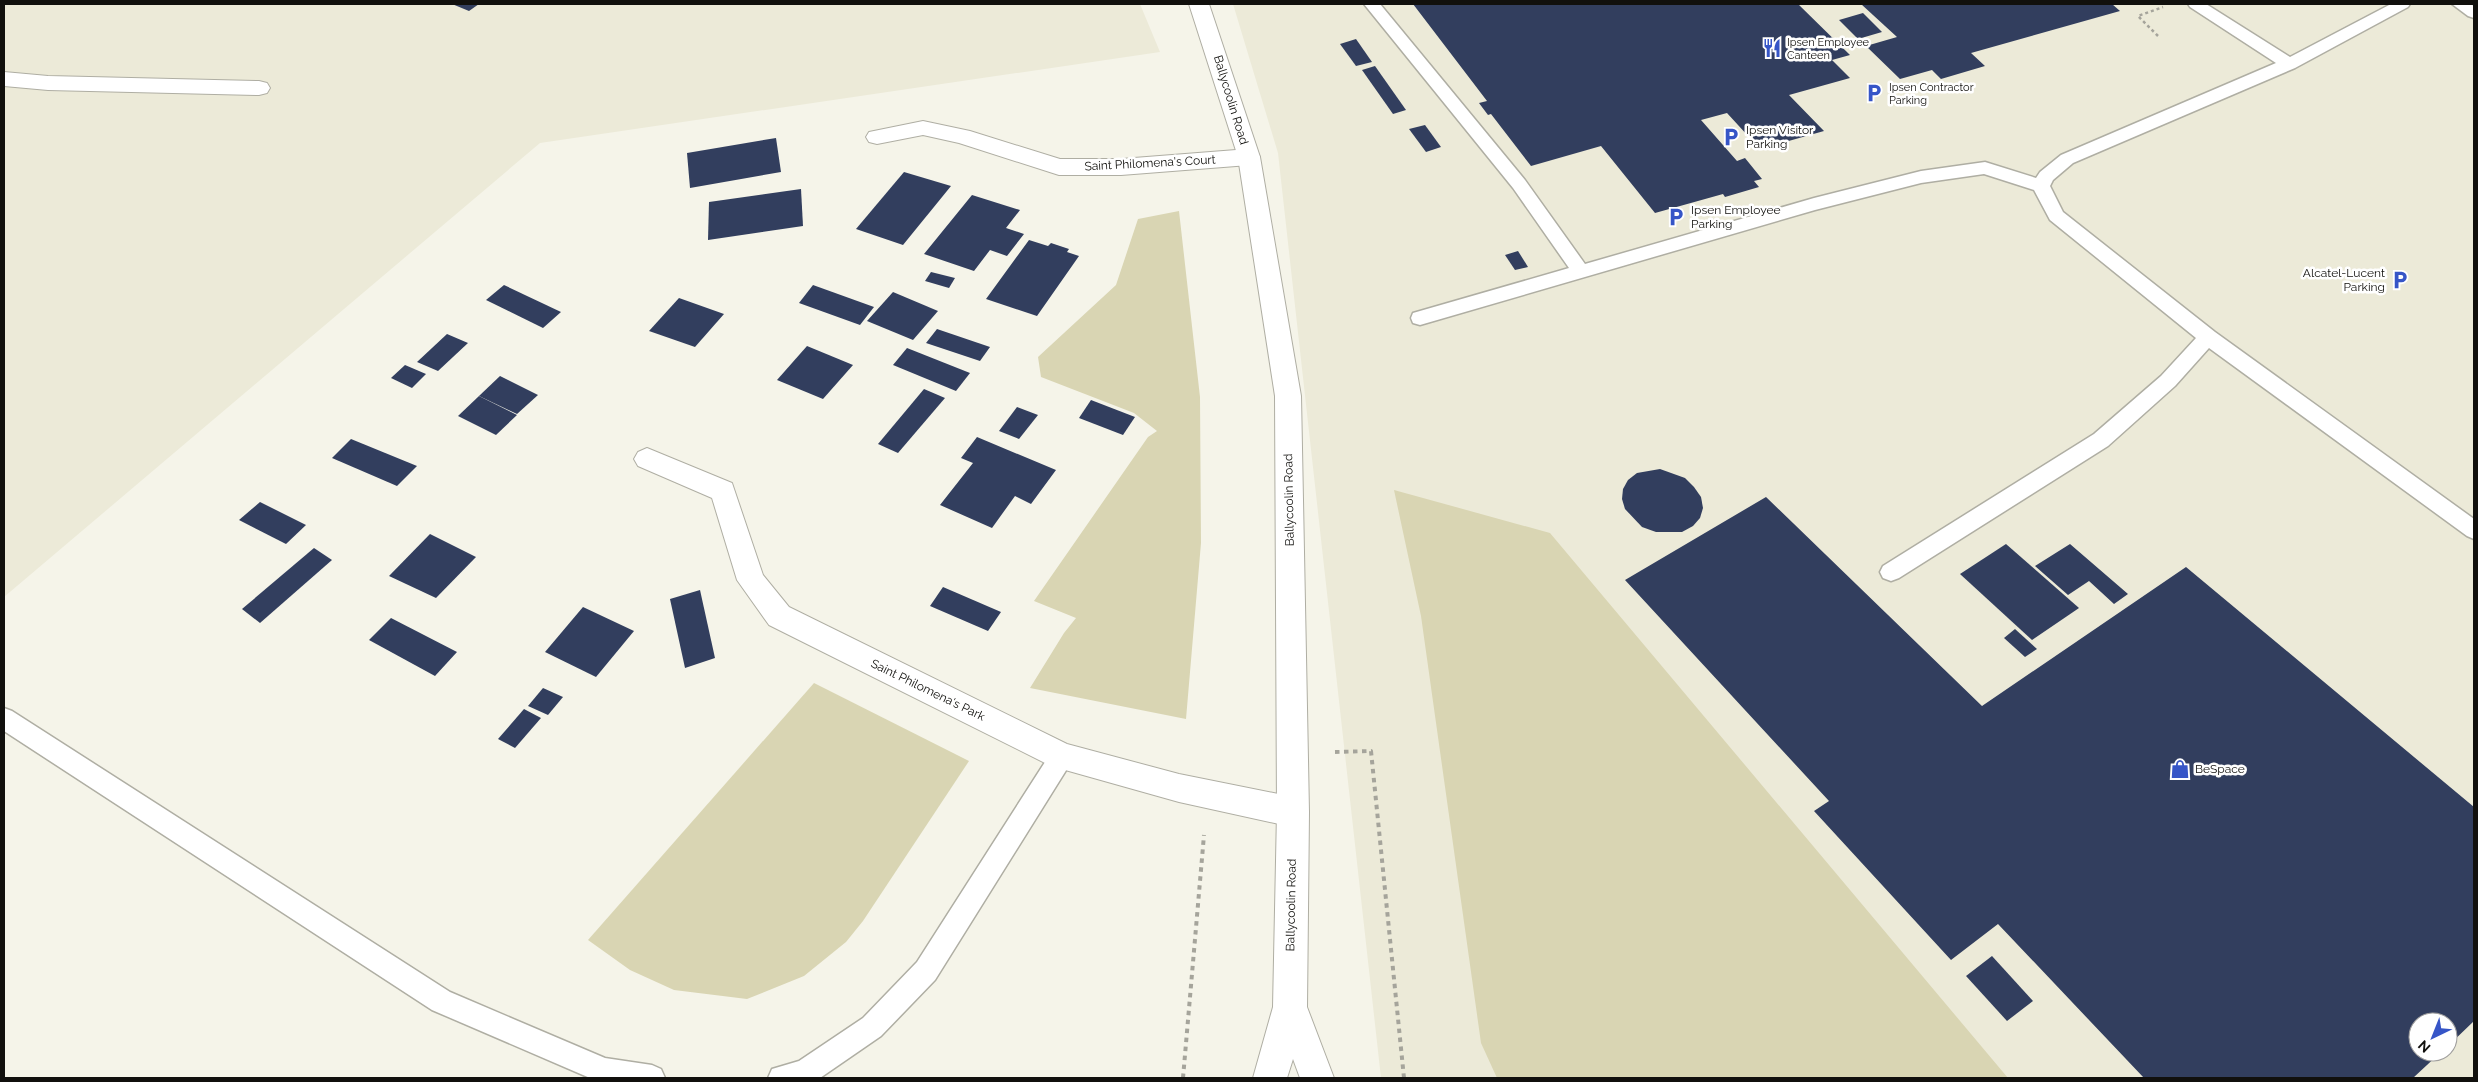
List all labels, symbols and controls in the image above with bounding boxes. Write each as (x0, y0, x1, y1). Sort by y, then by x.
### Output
place label: Ipsen Employee Canteen (1787, 36, 1870, 62)
restaurant icon: Ipsen Employee Canteen (1761, 37, 1783, 59)
street label: Ballycoolin Road (1211, 54, 1251, 146)
place label: Ipsen Contractor Parking (1889, 81, 1974, 107)
parking icon: Ipsen Contractor Parking (1863, 82, 1885, 104)
place label: Ipsen Visitor Parking (1746, 123, 1814, 151)
parking icon: Ipsen Visitor Parking (1720, 126, 1742, 148)
street label: Saint Philomena's Court (1084, 153, 1216, 173)
place label: Ipsen Employee Parking (1691, 203, 1781, 231)
parking icon: Ipsen Employee Parking (1665, 206, 1687, 228)
place label: Alcatel-Lucent Parking (2303, 266, 2385, 294)
parking icon: Alcatel-Lucent Parking (2389, 269, 2411, 291)
street label: Ballycoolin Road (1281, 454, 1297, 546)
street label: Saint Philomena's Park (869, 656, 988, 724)
shop icon: BeSpace (2169, 758, 2191, 780)
place label: BeSpace (2195, 762, 2245, 776)
street label: Ballycoolin Road (1283, 859, 1299, 951)
north arrow (2408, 1012, 2458, 1062)
text: N (2415, 1037, 2433, 1056)

